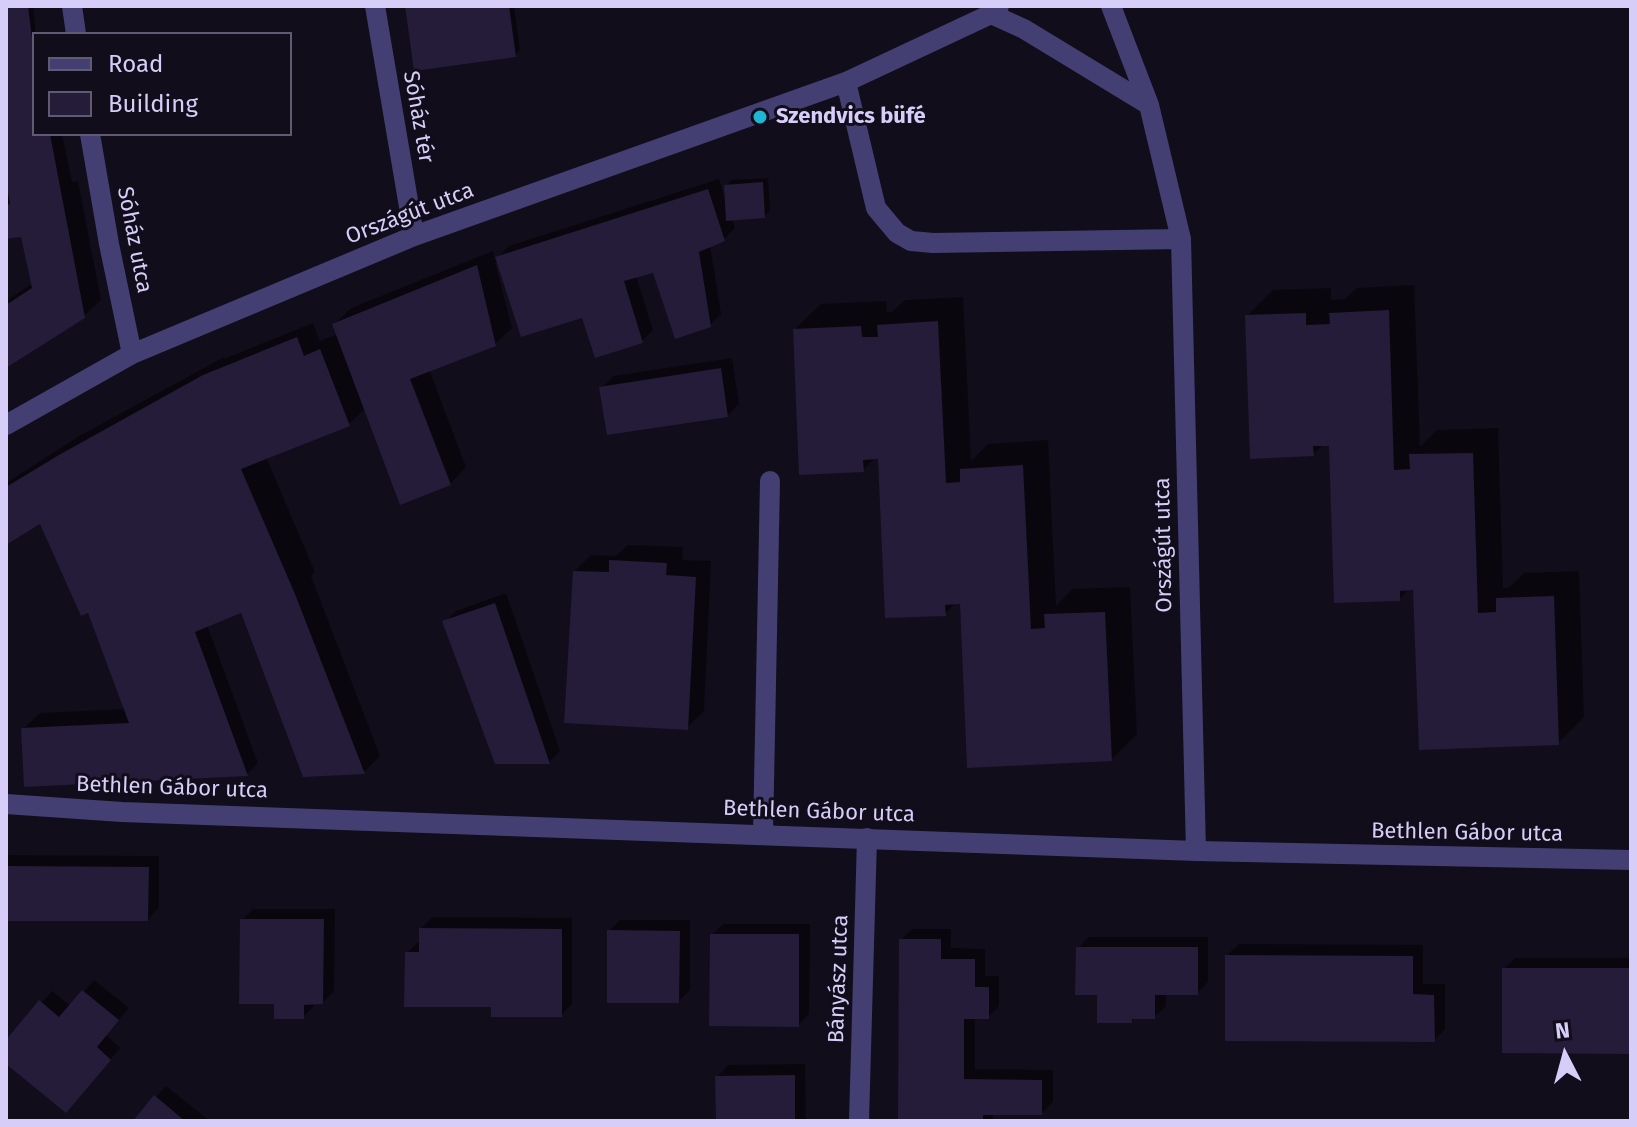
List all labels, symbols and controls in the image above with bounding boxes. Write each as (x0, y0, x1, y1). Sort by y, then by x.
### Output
legend (32, 32, 292, 136)
text: Road (108, 50, 163, 78)
street label: Sóház tér (397, 69, 439, 165)
text: Building (108, 90, 198, 118)
place label: Szendvics büfé (776, 104, 926, 130)
marker: Szendvics büfé (751, 108, 769, 126)
street label: Országút utca (342, 177, 478, 251)
street label: Sóház utca (111, 185, 157, 295)
street label: Országút utca (1150, 477, 1178, 613)
street label: Bethlen Gábor utca (76, 771, 268, 805)
street label: Bethlen Gábor utca (723, 795, 915, 829)
street label: Bethlen Gábor utca (1371, 818, 1563, 848)
street label: Bányász utca (824, 914, 854, 1044)
north arrow (1525, 1015, 1605, 1095)
text: N (1554, 1016, 1571, 1045)

